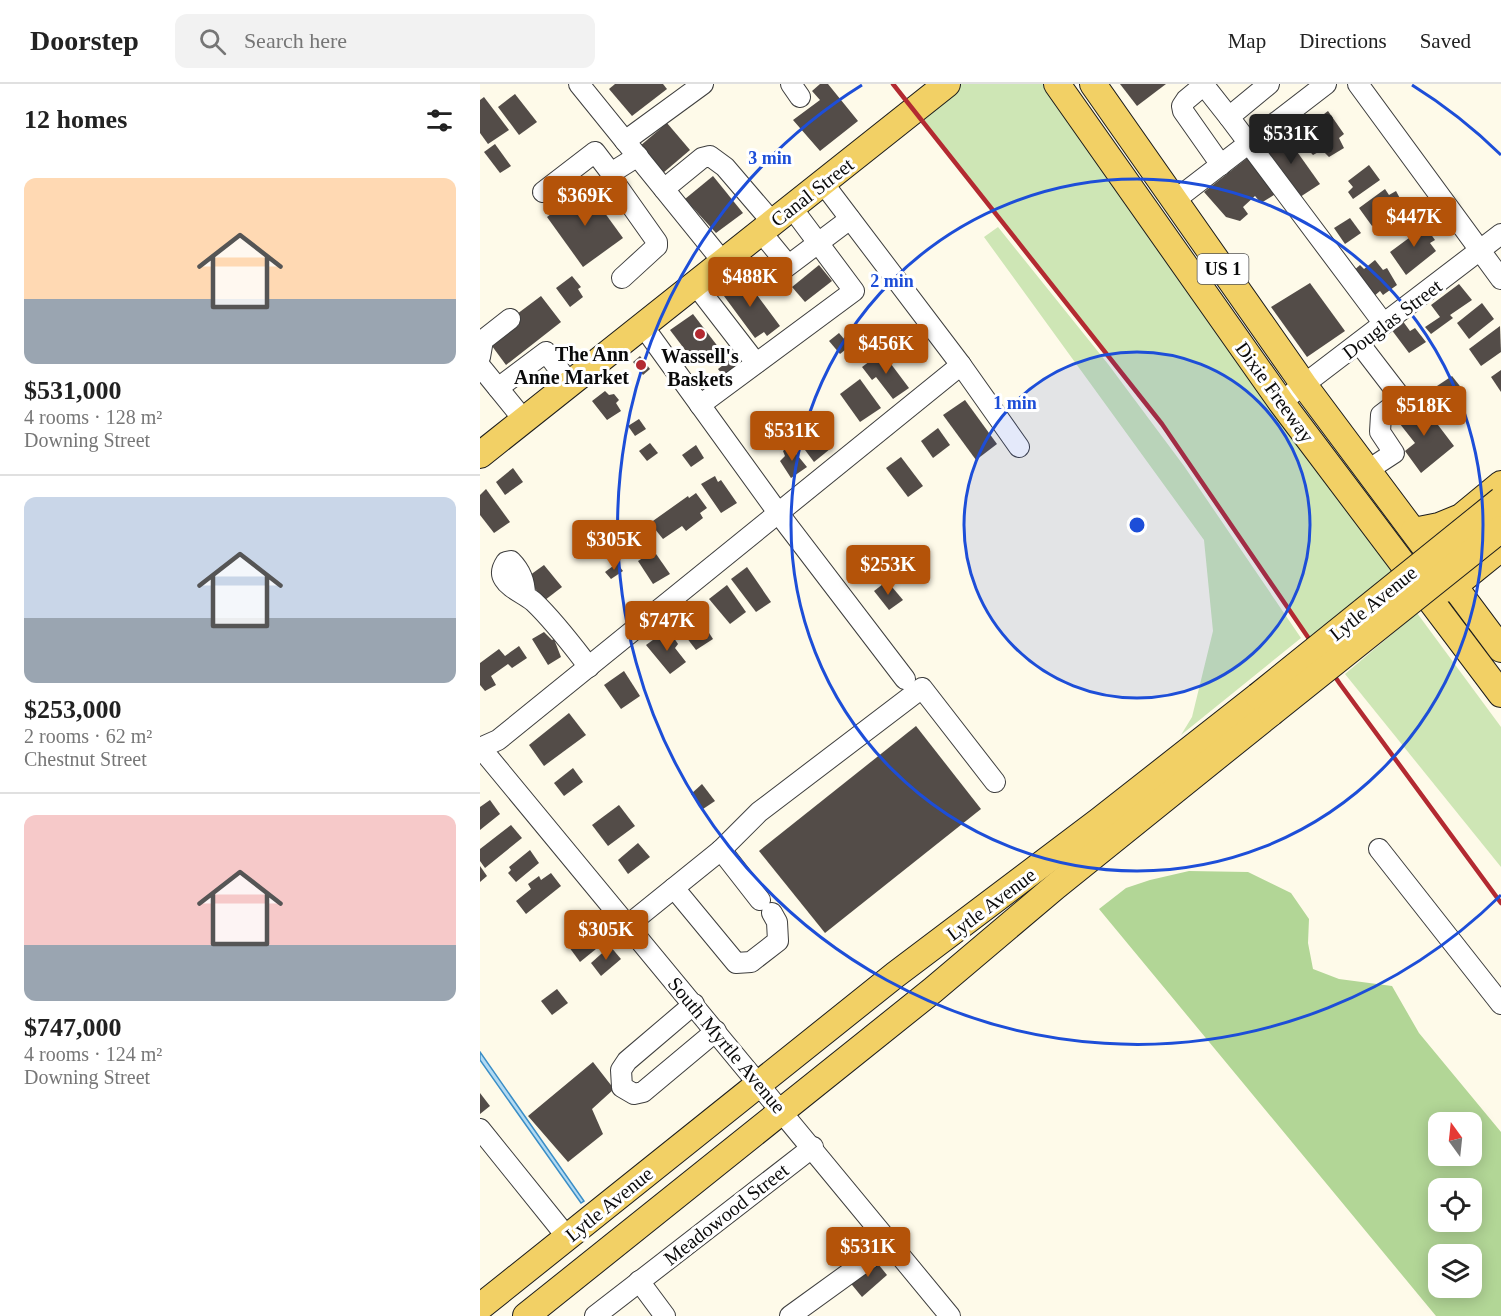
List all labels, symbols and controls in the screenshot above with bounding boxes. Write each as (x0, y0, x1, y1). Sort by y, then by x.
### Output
search box (175, 14, 595, 68)
text: Doorstep (30, 25, 139, 56)
icon: search (196, 25, 229, 58)
text: Search here (244, 28, 347, 53)
text: Map (1228, 29, 1266, 53)
text: Directions (1299, 29, 1387, 53)
text: Saved (1420, 29, 1471, 53)
icon: filters (423, 104, 456, 137)
text: 12 homes (24, 105, 127, 134)
pin: $531K (1249, 114, 1333, 165)
text: $531K (1263, 122, 1319, 144)
text: 3 min (748, 148, 792, 168)
street label: Canal Street (766, 153, 858, 231)
pin: $369K (543, 176, 627, 227)
text: $369K (557, 184, 613, 206)
pin: $447K (1372, 197, 1456, 248)
text: $447K (1386, 205, 1442, 227)
icon: home (186, 217, 294, 325)
road number: US 1 (1198, 254, 1248, 284)
pin: $488K (708, 257, 792, 308)
text: $488K (722, 265, 778, 287)
text: 2 min (870, 271, 914, 291)
street label: Douglas Street (1338, 274, 1447, 364)
pin: $456K (844, 324, 928, 375)
marker: Wassell's Baskets (693, 327, 707, 341)
text: $456K (858, 332, 914, 354)
street label: Dixie Freeway (1231, 338, 1319, 447)
place label: The Ann Anne Market (514, 343, 629, 388)
place label: Wassell's Baskets (661, 345, 739, 390)
marker: The Ann Anne Market (634, 358, 648, 372)
text: $531,000 (24, 376, 122, 405)
pin: $518K (1382, 386, 1466, 437)
text: 1 min (993, 393, 1037, 413)
text: $518K (1396, 394, 1452, 416)
text: 4 rooms · 128 m² (24, 406, 162, 428)
pin: $531K (750, 411, 834, 462)
text: $531K (764, 419, 820, 441)
text: Downing Street (24, 429, 150, 451)
centre of rings (1127, 515, 1147, 535)
pin: $305K (572, 520, 656, 571)
text: $305K (586, 528, 642, 550)
icon: home (186, 536, 294, 644)
pin: $253K (846, 545, 930, 596)
text: $253K (860, 553, 916, 575)
street label: Lytle Avenue (1325, 561, 1422, 646)
pin: $747K (625, 601, 709, 652)
text: $747K (639, 609, 695, 631)
text: $253,000 (24, 695, 122, 724)
text: 2 rooms · 62 m² (24, 725, 152, 747)
text: Chestnut Street (24, 748, 147, 770)
icon: home (186, 854, 294, 962)
street label: Lytle Avenue (942, 863, 1041, 945)
pin: $305K (564, 910, 648, 961)
text: $305K (578, 918, 634, 940)
street label: South Myrtle Avenue (663, 973, 790, 1118)
text: $747,000 (24, 1013, 122, 1042)
text: 4 rooms · 124 m² (24, 1043, 162, 1065)
text: Downing Street (24, 1066, 150, 1088)
north arrow (1428, 1112, 1482, 1166)
map controls (1428, 1112, 1482, 1298)
street label: Meadowood Street (659, 1158, 793, 1269)
street label: Lytle Avenue (561, 1162, 658, 1247)
button: locate (1428, 1178, 1482, 1232)
pin: $531K (826, 1227, 910, 1278)
text: $531K (840, 1235, 896, 1257)
button: layers (1428, 1244, 1482, 1298)

